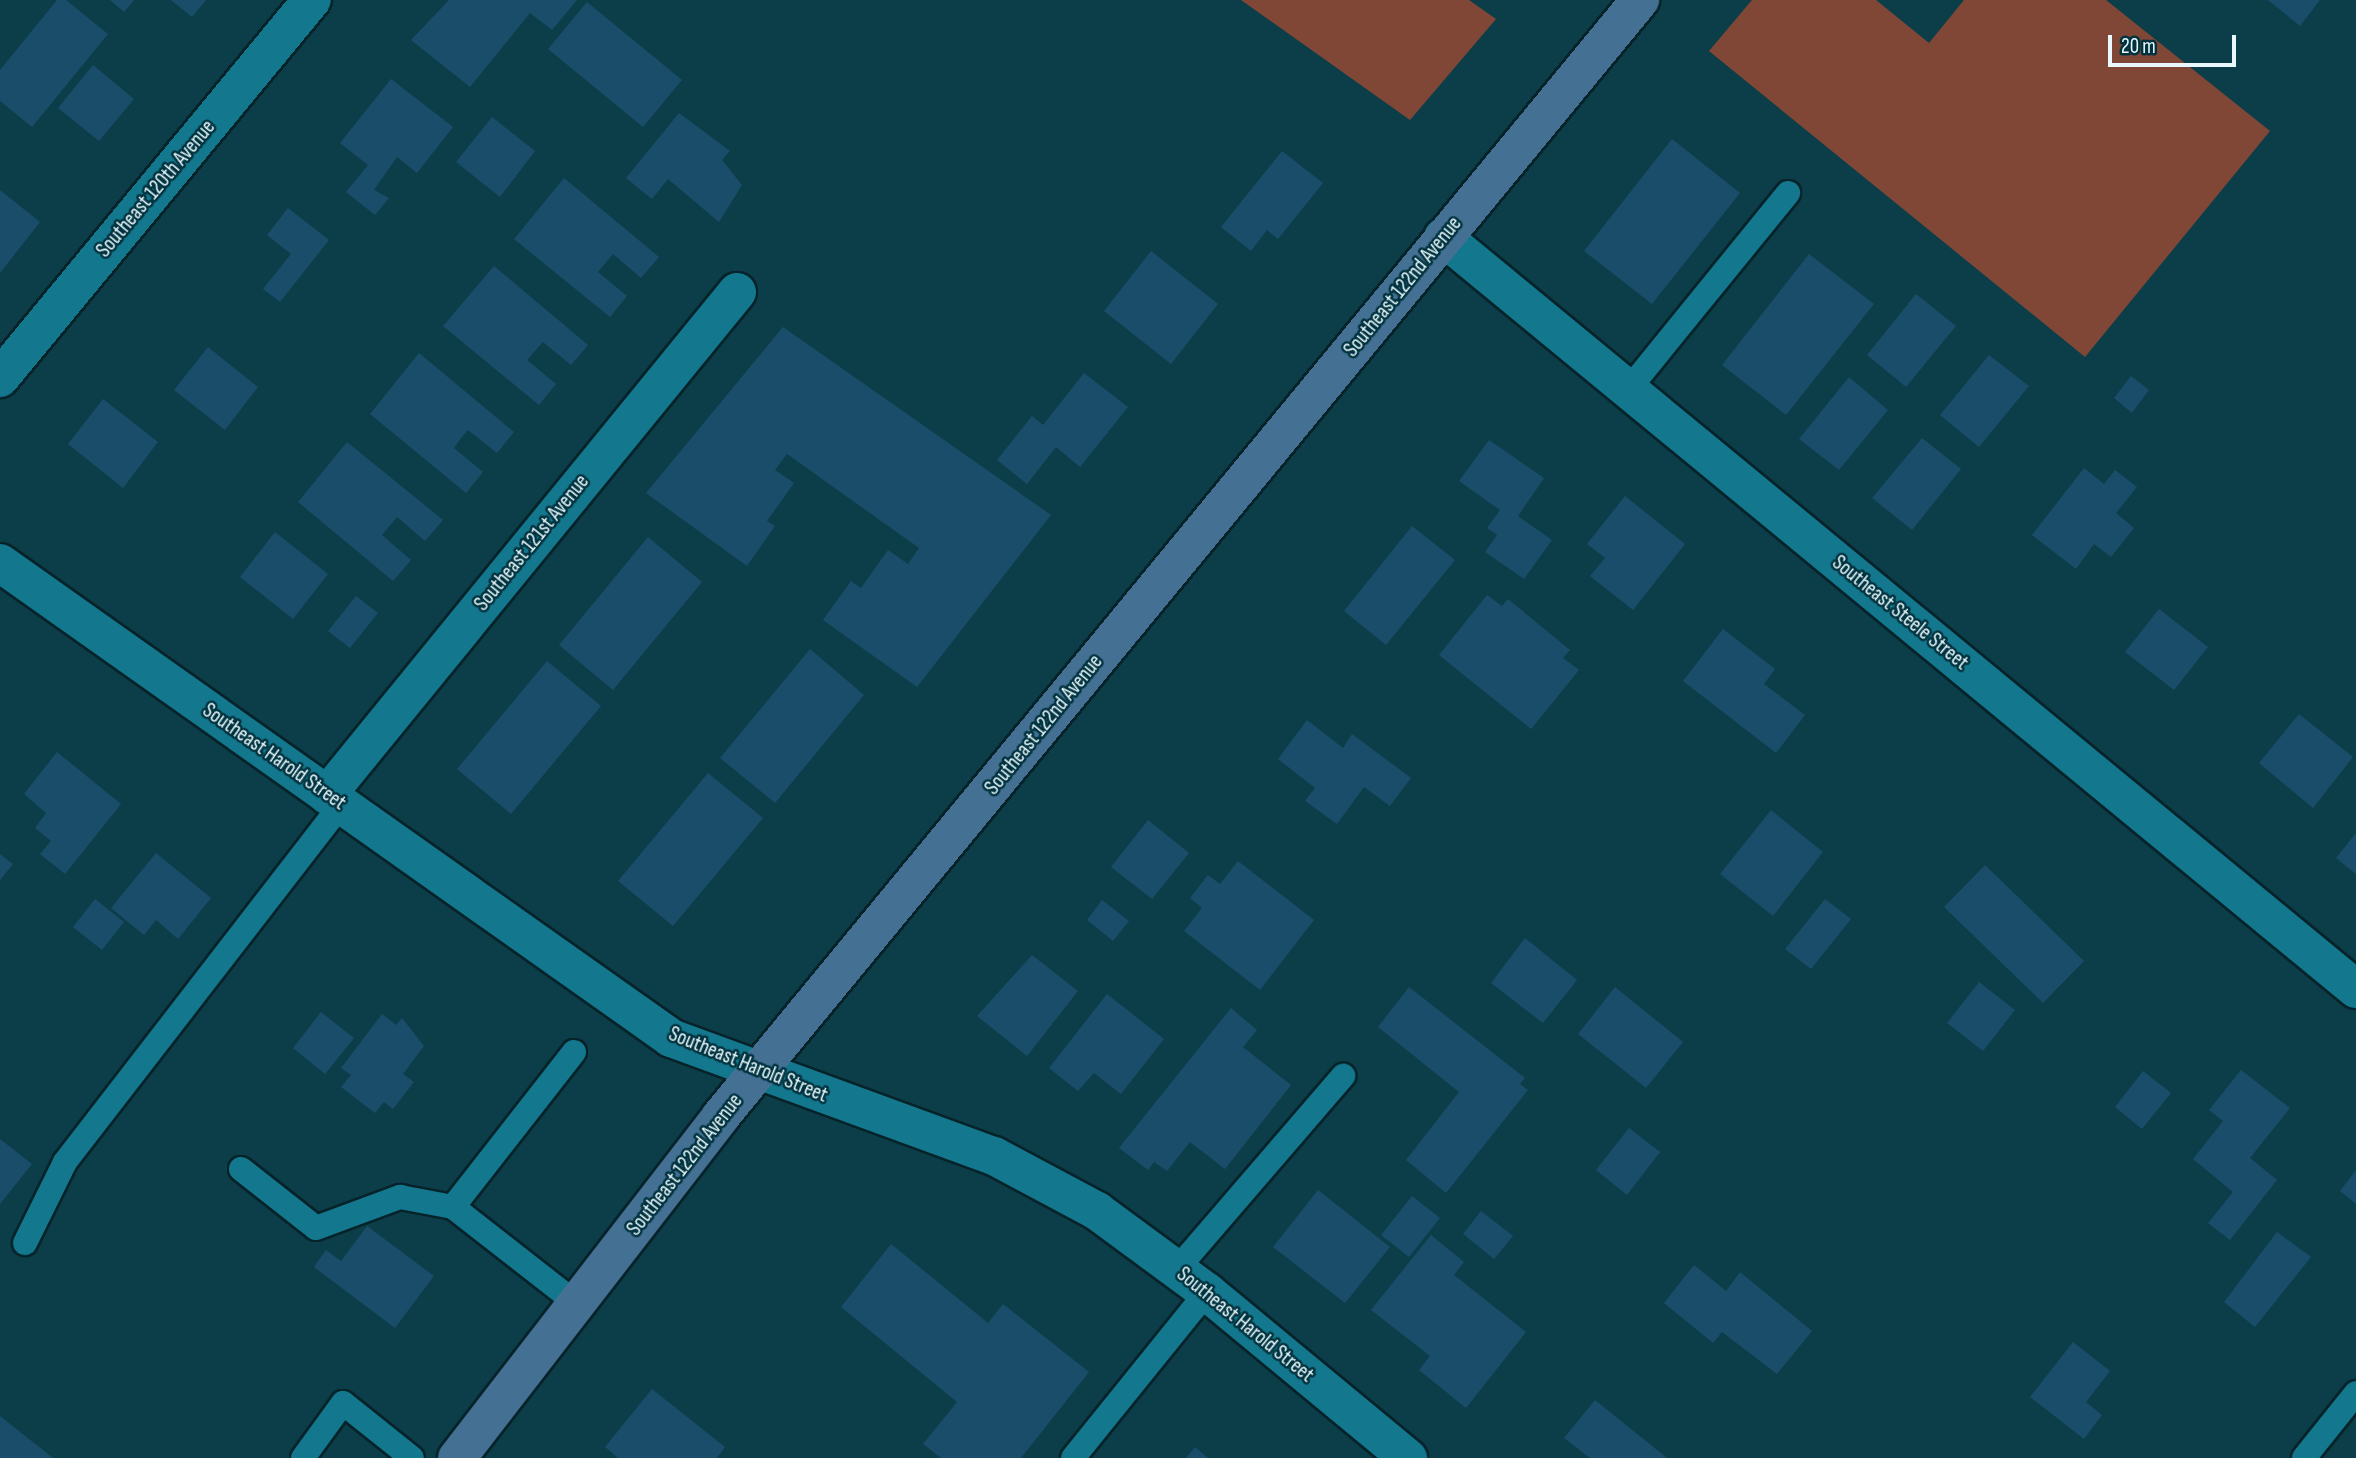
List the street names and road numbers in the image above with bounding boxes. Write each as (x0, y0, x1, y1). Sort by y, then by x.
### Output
street label: Southeast 120th Avenue (91, 115, 221, 263)
street label: Southeast 122nd Avenue (1339, 212, 1467, 362)
street label: Southeast 121st Avenue (469, 470, 595, 616)
street label: Southeast Steele Street (1827, 550, 1973, 676)
street label: Southeast 122nd Avenue (980, 650, 1108, 800)
street label: Southeast Harold Street (197, 698, 351, 816)
street label: Southeast Harold Street (665, 1022, 831, 1108)
street label: Southeast 122nd Avenue (622, 1089, 748, 1241)
street label: Southeast Harold Street (1171, 1262, 1319, 1388)

